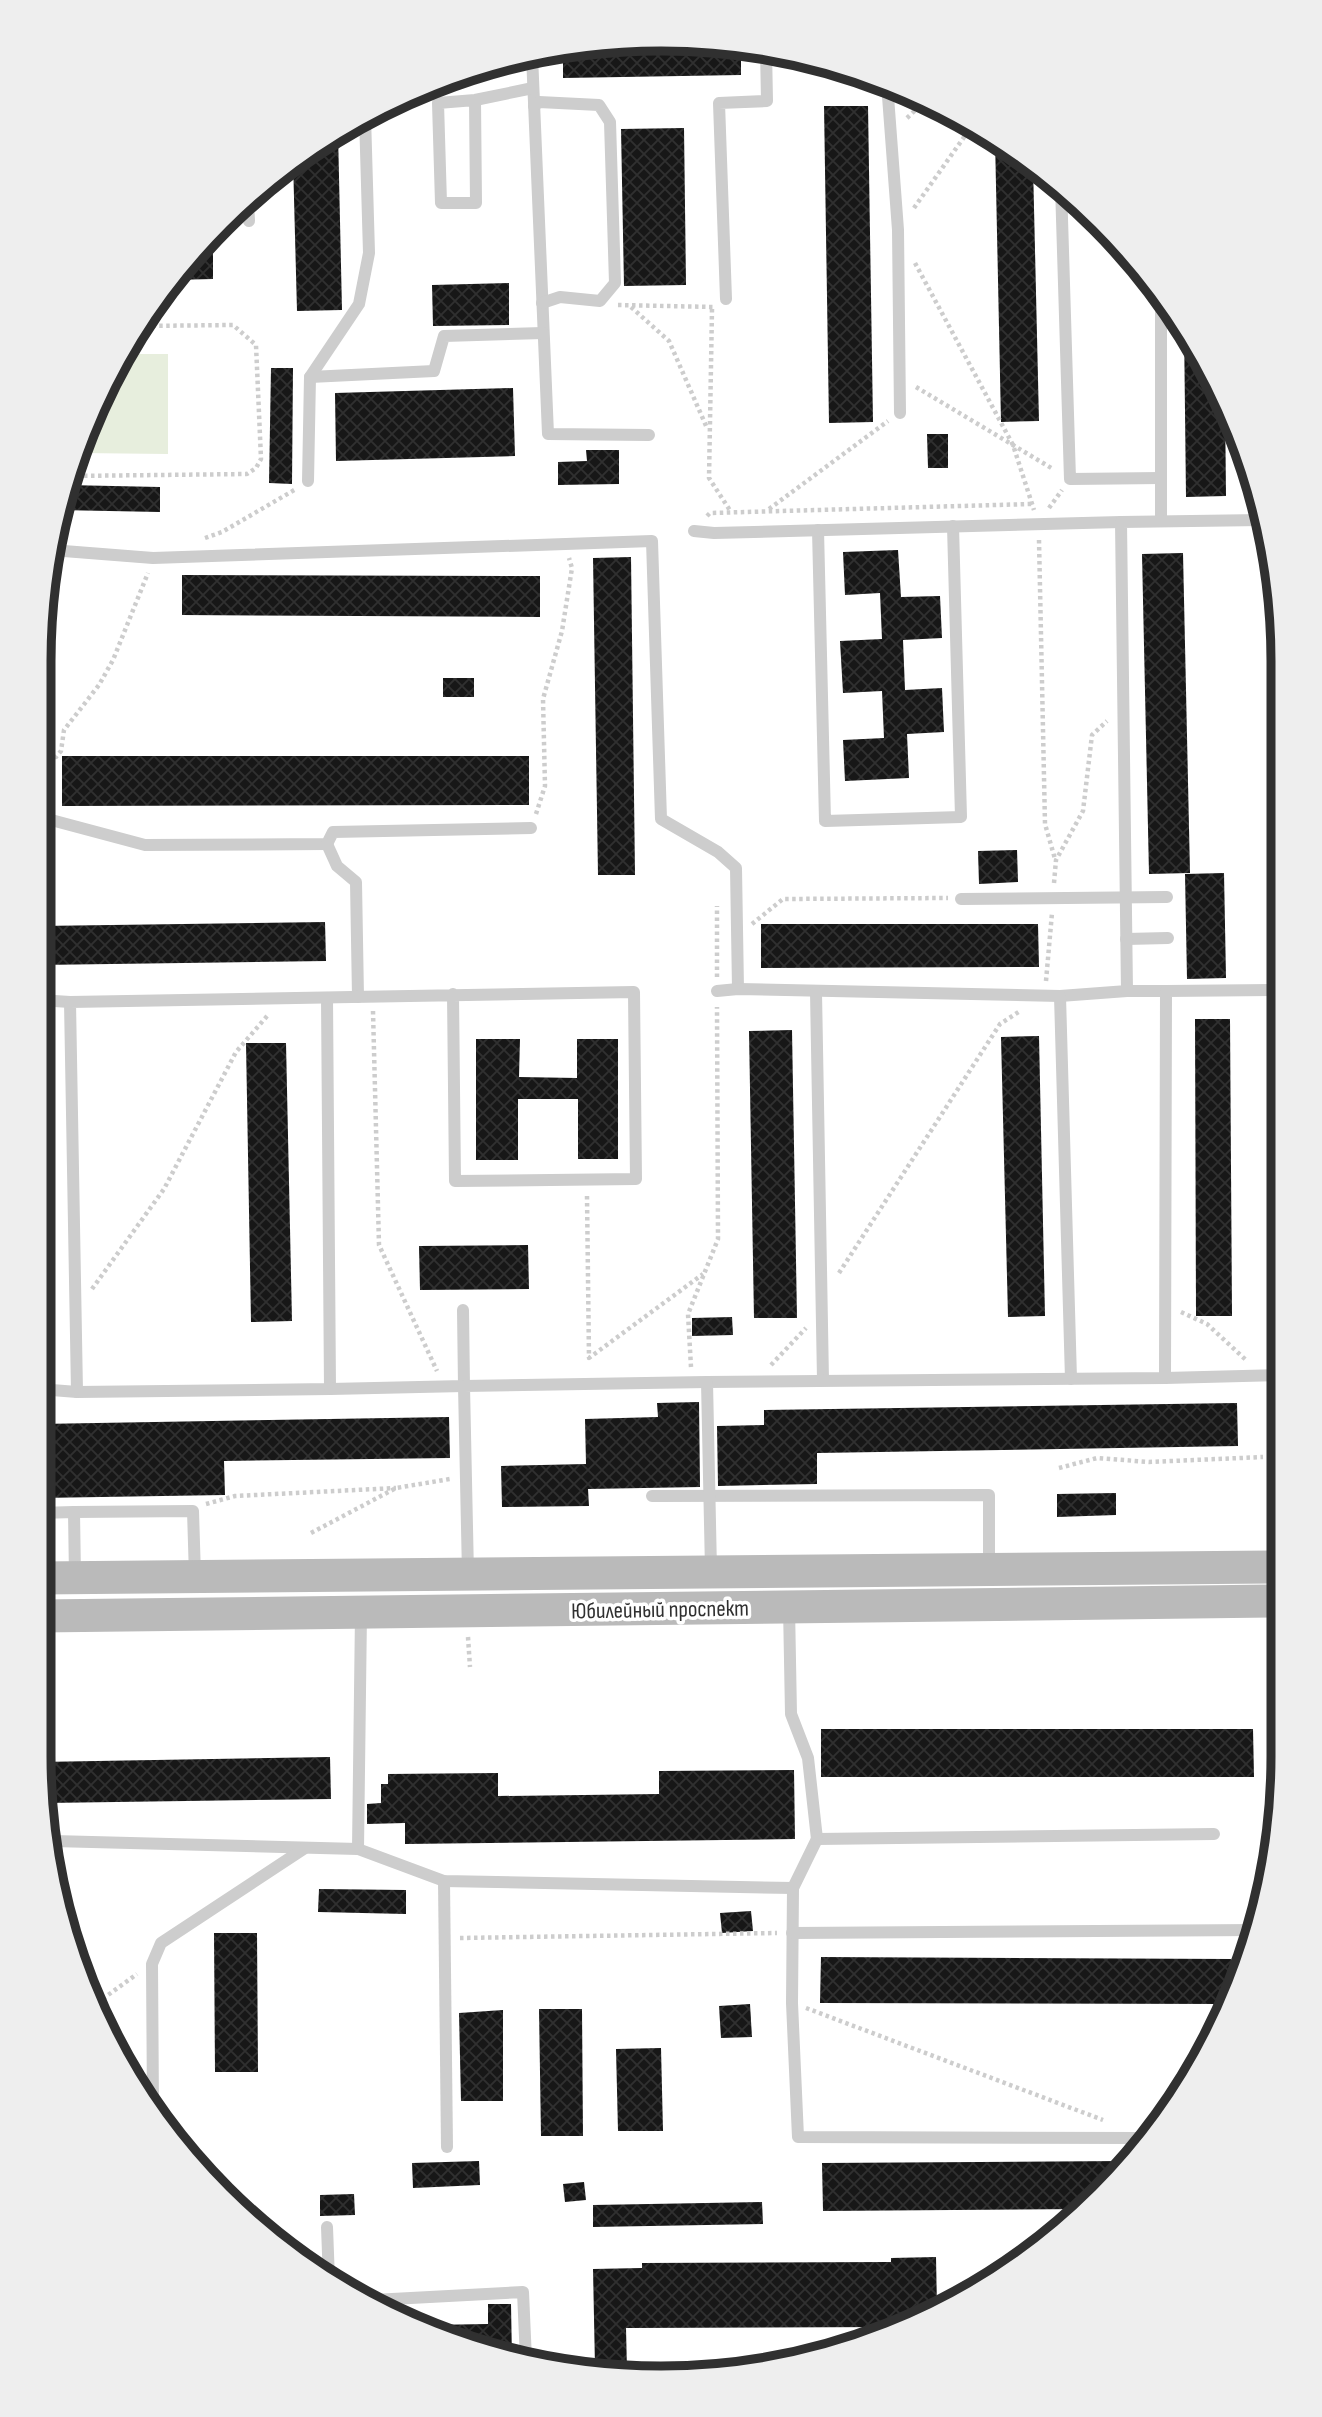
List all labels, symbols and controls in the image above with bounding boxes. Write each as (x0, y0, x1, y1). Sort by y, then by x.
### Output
street label: Юбилейный проспект (571, 1594, 749, 1626)

